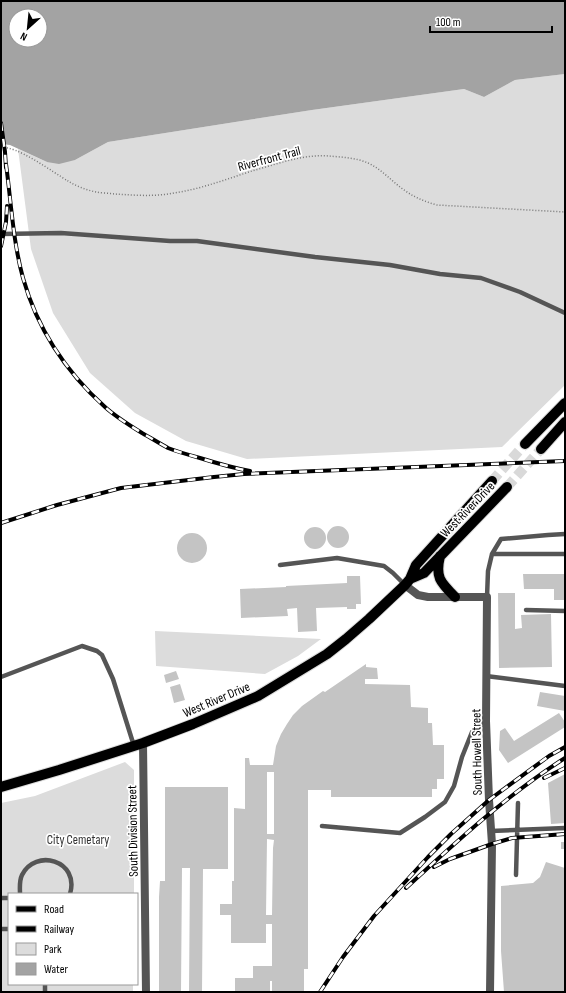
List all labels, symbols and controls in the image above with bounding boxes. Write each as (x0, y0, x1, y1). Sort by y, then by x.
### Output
north arrow (8, 8, 48, 48)
scale bar (430, 8, 552, 34)
text: 100 m (436, 15, 461, 30)
text: N (18, 29, 29, 44)
street label: Riverfront Trail (236, 143, 302, 175)
street label: West River Drive (437, 479, 498, 541)
street label: West River Drive (180, 679, 252, 721)
street label: South Howell Street (468, 708, 486, 795)
street label: South Division Street (124, 785, 142, 877)
park label: City Cemetary (47, 832, 109, 848)
legend (8, 893, 138, 985)
text: Road (44, 902, 64, 917)
text: Railway (44, 922, 75, 937)
text: Park (44, 942, 62, 957)
text: Water (44, 962, 68, 977)

